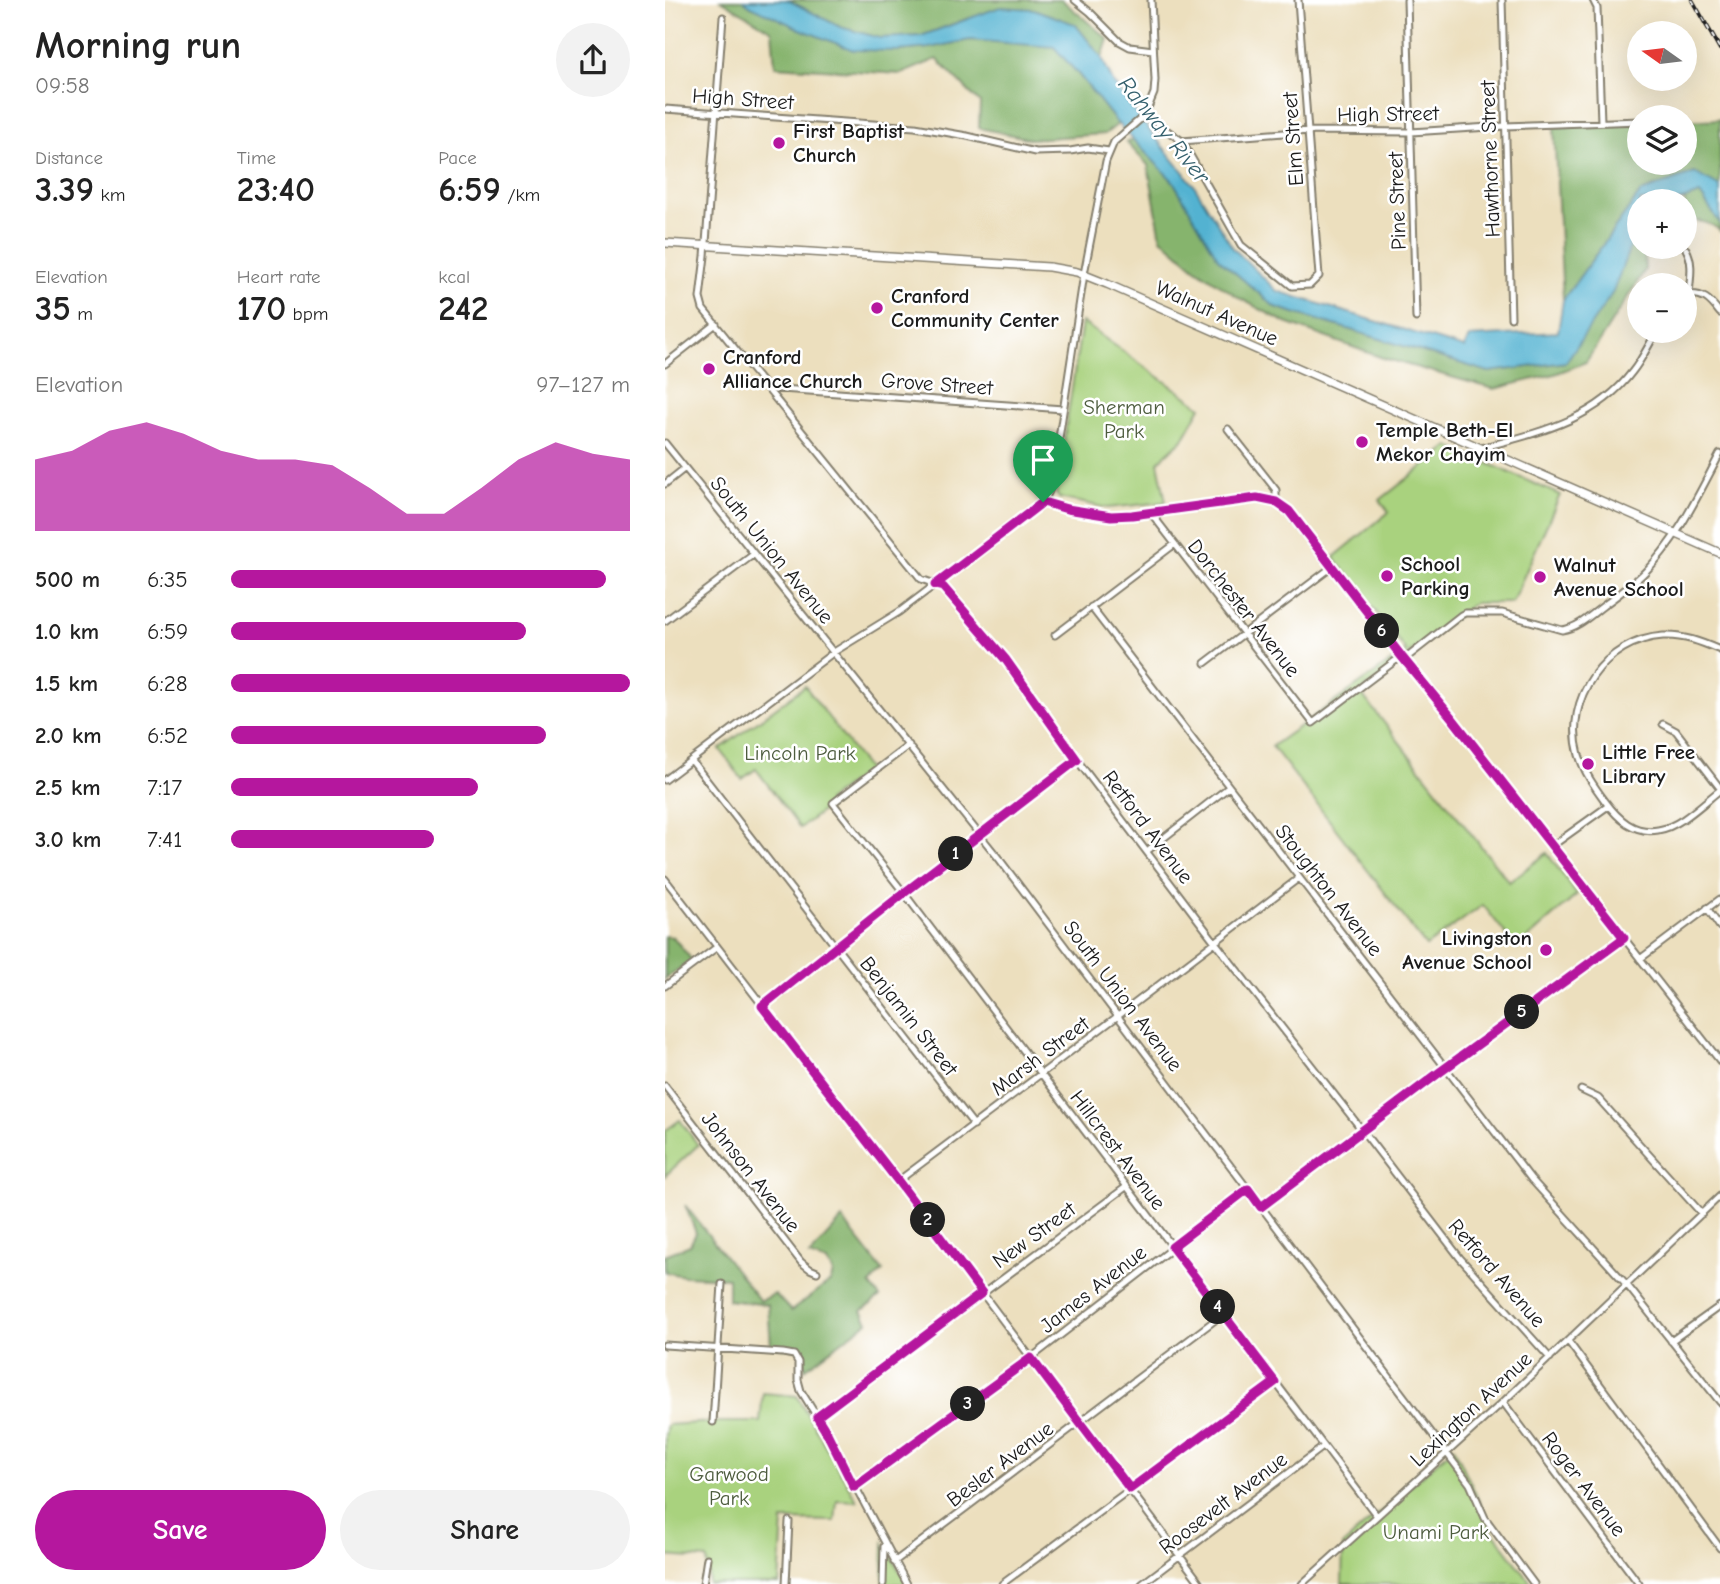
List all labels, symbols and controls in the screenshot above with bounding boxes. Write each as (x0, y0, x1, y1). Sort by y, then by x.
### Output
north arrow (1627, 21, 1697, 91)
map controls (1627, 21, 1697, 343)
button: share (556, 23, 630, 97)
text: Morning run (35, 24, 241, 68)
water label: Rahway River (1112, 71, 1216, 190)
text: 09:58 (35, 72, 90, 99)
street label: Hawthorne Street (1475, 79, 1505, 238)
street label: High Street (691, 83, 796, 115)
street label: Elm Street (1278, 90, 1308, 187)
street label: High Street (1337, 101, 1440, 127)
button: layers (1627, 105, 1697, 175)
place label: First Baptist Church (793, 119, 905, 167)
marker: First Baptist Church (771, 135, 787, 151)
text: Distance (35, 147, 103, 169)
text: Time (237, 147, 276, 169)
text: Pace (438, 147, 477, 169)
street label: Pine Street (1383, 150, 1411, 251)
text: 3.39 (35, 169, 94, 210)
text: 23:40 (237, 169, 315, 210)
text: 6:59 (438, 169, 501, 210)
text: km (94, 184, 125, 206)
text: /km (501, 184, 540, 206)
button: + (1627, 189, 1697, 259)
text: Elevation (35, 266, 108, 288)
text: Heart rate (237, 266, 320, 288)
text: kcal (438, 266, 470, 288)
button: − (1627, 273, 1697, 343)
street label: Walnut Avenue (1152, 275, 1282, 351)
place label: Cranford Community Center (891, 284, 1059, 332)
text: 35 (35, 288, 71, 329)
text: 170 (237, 288, 286, 329)
text: 242 (438, 288, 489, 329)
marker: Cranford Community Center (869, 300, 885, 316)
text: m (71, 303, 93, 325)
text: bpm (286, 303, 329, 325)
place label: Cranford Alliance Church (723, 345, 863, 393)
marker: Cranford Alliance Church (701, 361, 717, 377)
street label: Grove Street (880, 368, 995, 400)
text: Elevation (35, 371, 123, 398)
text: 97–127 m (536, 371, 630, 398)
park label: Sherman Park (1083, 395, 1165, 443)
place label: Temple Beth-El Mekor Chayim (1376, 418, 1513, 466)
pin (1013, 430, 1073, 502)
marker: Temple Beth-El Mekor Chayim (1354, 434, 1370, 450)
icon: arrive (1024, 441, 1062, 479)
street label: South Union Avenue (705, 472, 839, 628)
street label: Dorchester Avenue (1183, 534, 1305, 682)
place label: School Parking (1401, 552, 1470, 600)
place label: Walnut Avenue School (1554, 553, 1684, 601)
text: 500 m (35, 566, 100, 593)
text: 6:35 (147, 566, 188, 593)
marker: School Parking (1379, 568, 1395, 584)
marker: Walnut Avenue School (1532, 569, 1548, 585)
pin: 6 (1365, 614, 1399, 648)
text: 1.0 km (35, 618, 99, 645)
text: 6:59 (147, 618, 188, 645)
text: 6 (1377, 619, 1386, 641)
text: 1.5 km (35, 670, 98, 697)
text: 6:28 (147, 670, 188, 697)
text: 2.0 km (35, 722, 101, 749)
text: 6:52 (147, 722, 188, 749)
place label: Little Free Library (1602, 740, 1695, 788)
park label: Lincoln Park (744, 741, 856, 765)
marker: Little Free Library (1580, 756, 1596, 772)
street label: Retford Avenue (1098, 766, 1198, 888)
text: 2.5 km (35, 774, 101, 801)
text: 7:17 (147, 774, 182, 801)
street label: Stoughton Avenue (1270, 819, 1388, 961)
text: 3.0 km (35, 826, 101, 853)
text: 7:41 (147, 826, 182, 853)
pin: 1 (939, 836, 973, 872)
text: 1 (952, 842, 959, 864)
street label: South Union Avenue (1059, 916, 1187, 1076)
place label: Livingston Avenue School (1402, 926, 1532, 974)
marker: Livingston Avenue School (1538, 942, 1554, 958)
street label: Benjamin Street (855, 952, 963, 1081)
pin: 5 (1505, 995, 1539, 1030)
text: 5 (1516, 1000, 1527, 1022)
street label: Marsh Street (986, 1011, 1094, 1101)
street label: Hillcrest Avenue (1065, 1086, 1171, 1214)
street label: Johnson Avenue (697, 1107, 805, 1237)
street label: New Street (988, 1196, 1081, 1273)
pin: 2 (911, 1202, 945, 1238)
text: 2 (923, 1208, 932, 1230)
street label: Retford Avenue (1444, 1214, 1550, 1332)
street label: James Avenue (1035, 1240, 1151, 1338)
pin: 4 (1201, 1290, 1235, 1324)
text: 4 (1213, 1295, 1222, 1317)
street label: Lexington Avenue (1405, 1347, 1537, 1471)
pin: 3 (951, 1386, 985, 1422)
text: 3 (963, 1392, 972, 1414)
street label: Besler Avenue (942, 1416, 1058, 1512)
street label: Roger Avenue (1537, 1427, 1631, 1541)
street label: Roosevelt Avenue (1154, 1447, 1292, 1559)
park label: Garwood Park (689, 1462, 769, 1510)
button: Save (35, 1490, 326, 1570)
button: Share (340, 1490, 630, 1570)
park label: Unami Park (1383, 1520, 1489, 1544)

